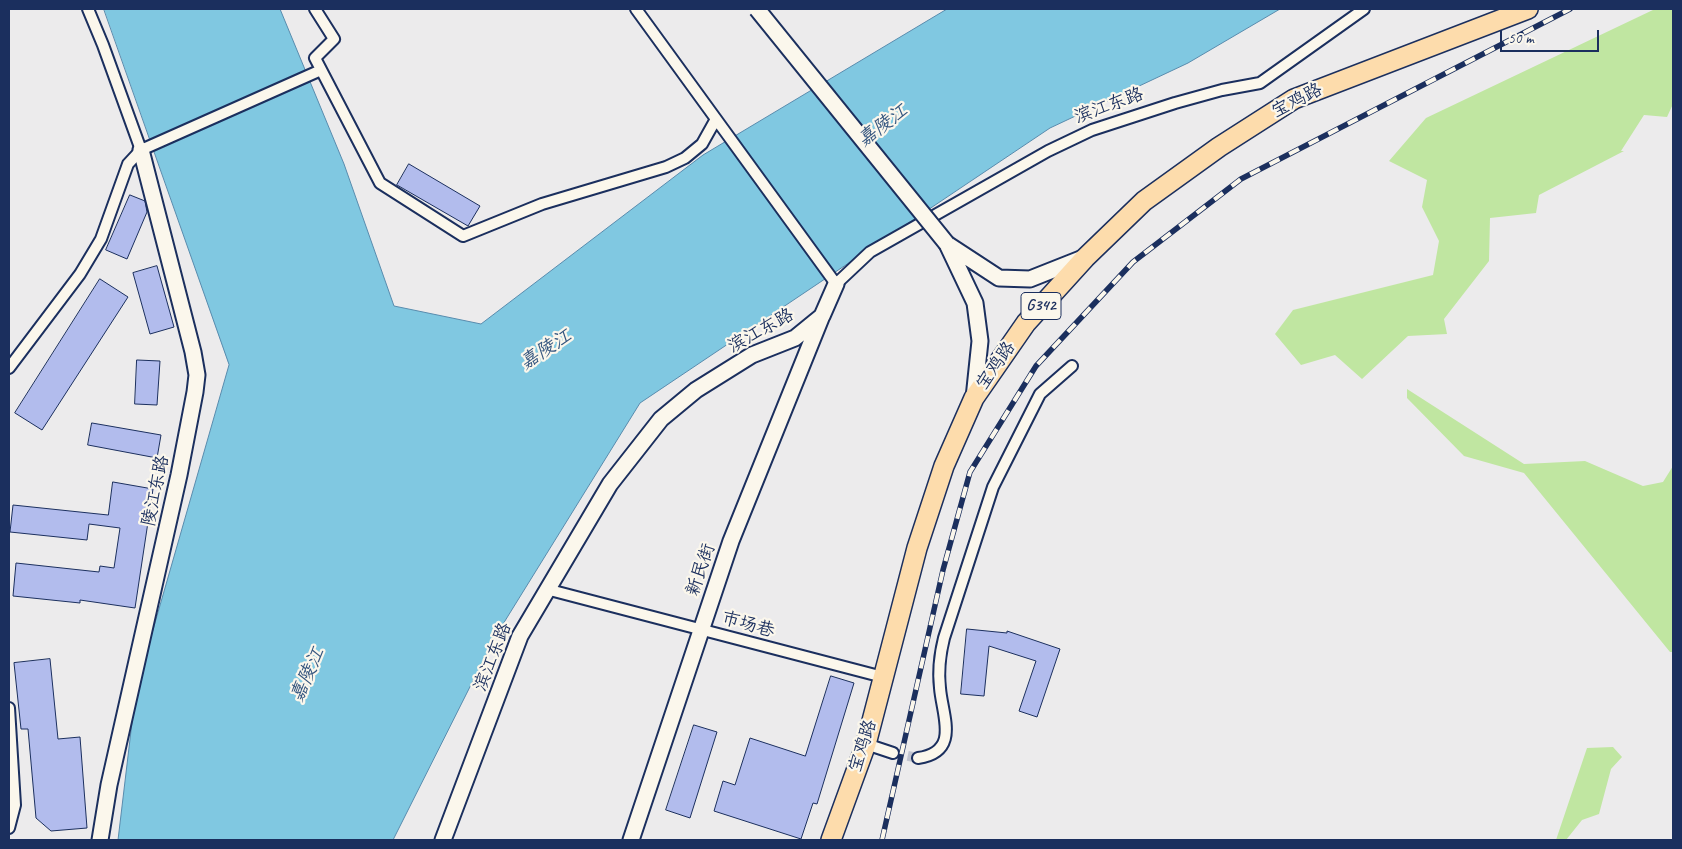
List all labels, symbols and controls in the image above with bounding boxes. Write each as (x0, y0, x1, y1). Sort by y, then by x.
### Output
scale bar (1502, 20, 1601, 52)
text: 50 m (1508, 29, 1534, 48)
street label: 宝鸡路 (1268, 79, 1326, 123)
street label: 滨江东路 (1071, 84, 1147, 128)
water label: 嘉陵江 (853, 100, 913, 152)
road number: G342 (1021, 292, 1061, 320)
street label: 滨江东路 (724, 304, 798, 358)
water label: 嘉陵江 (516, 325, 576, 375)
street label: 宝鸡路 (972, 338, 1020, 394)
street label: 陵江东路 (138, 454, 174, 528)
street label: 新民街 (682, 541, 720, 599)
street label: 市场巷 (719, 608, 777, 642)
street label: 滨江东路 (470, 620, 516, 694)
water label: 嘉陵江 (286, 644, 330, 706)
street label: 宝鸡路 (844, 717, 882, 775)

